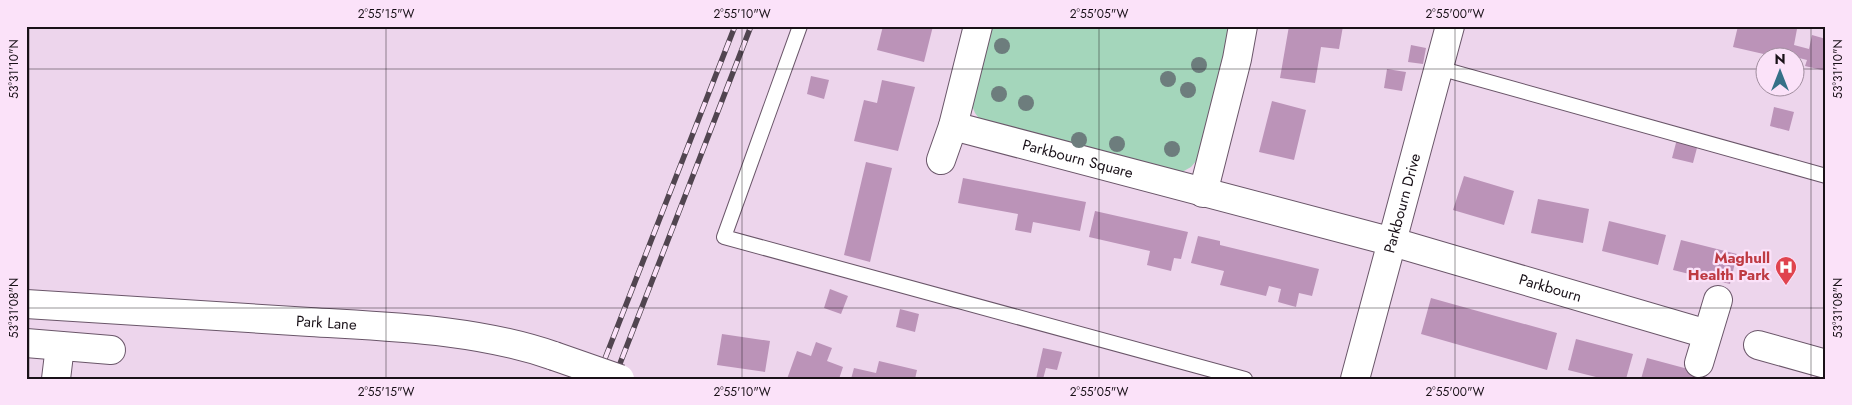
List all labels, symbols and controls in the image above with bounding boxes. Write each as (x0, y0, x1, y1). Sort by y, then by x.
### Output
text: 2°55'15"W (358, 5, 414, 23)
text: 2°55'10"W (713, 5, 771, 23)
text: 2°55'05"W (1070, 5, 1128, 23)
text: 2°55'00"W (1426, 5, 1485, 23)
text: 53°31'10"N (5, 39, 23, 99)
text: 53°31'10"N (1829, 39, 1847, 99)
north arrow (1754, 48, 1804, 98)
text: N (1774, 49, 1786, 69)
street label: Parkbourn Square (1020, 134, 1136, 184)
street label: Parkbourn Drive (1378, 151, 1426, 256)
place label: Maghull Health Park (1688, 247, 1770, 286)
hospital icon: Maghull Health Park (1774, 255, 1798, 286)
street label: Parkbourn (1516, 268, 1584, 308)
text: 53°31'08"N (5, 278, 23, 338)
text: 53°31'08"N (1829, 278, 1847, 338)
street label: Park Lane (295, 310, 358, 336)
text: 2°55'15"W (358, 383, 414, 401)
text: 2°55'10"W (713, 383, 771, 401)
text: 2°55'05"W (1070, 383, 1128, 401)
text: 2°55'00"W (1426, 383, 1485, 401)

